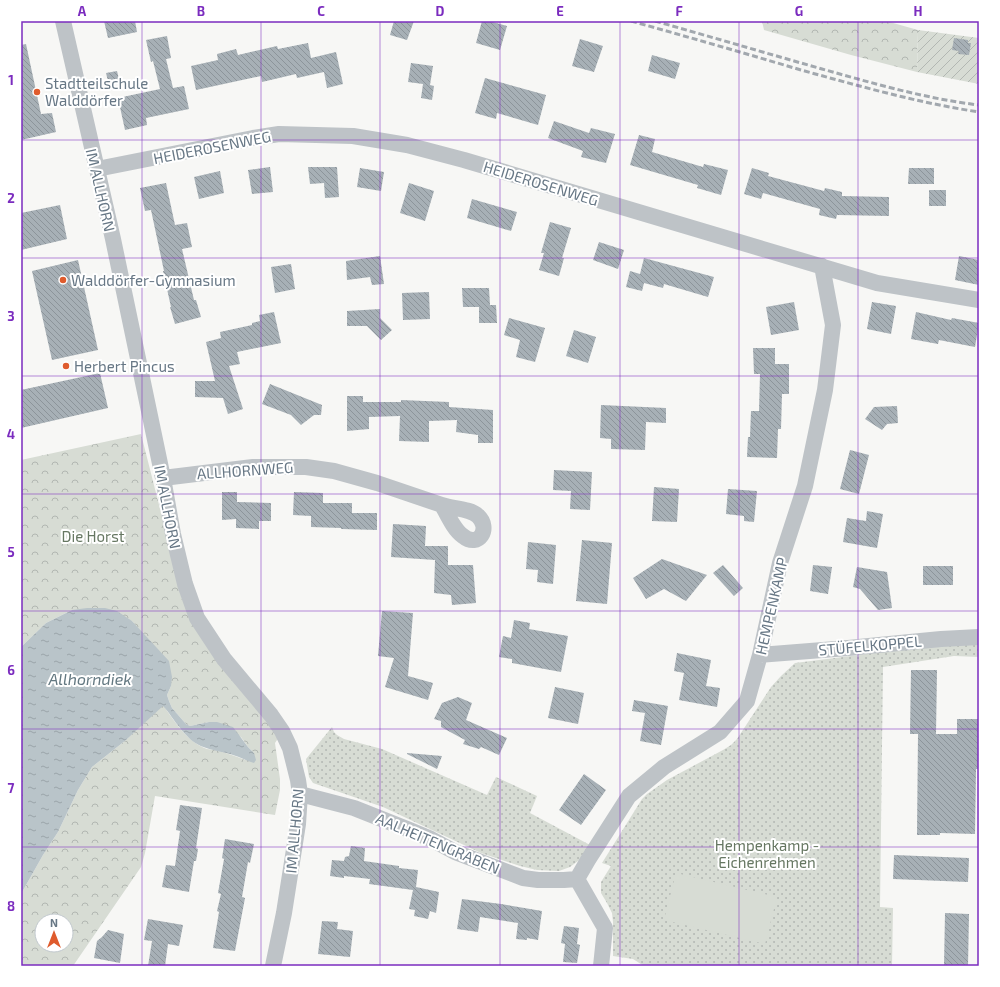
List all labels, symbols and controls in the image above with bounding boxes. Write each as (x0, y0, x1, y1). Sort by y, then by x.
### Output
text: A (78, 3, 87, 19)
text: B (197, 3, 205, 19)
text: C (317, 3, 325, 19)
text: D (436, 3, 445, 19)
text: E (556, 3, 564, 19)
text: F (675, 3, 683, 19)
text: G (795, 3, 803, 19)
text: H (914, 3, 923, 19)
text: 1 (8, 72, 14, 88)
place label: Stadtteilschule Walddörfer (45, 74, 148, 109)
marker: Stadtteilschule Walddörfer (32, 87, 42, 97)
street label: HEIDEROSENWEG (152, 127, 272, 167)
street label: IM ALLHORN (83, 147, 119, 233)
street label: HEIDEROSENWEG (481, 157, 601, 209)
text: 2 (7, 190, 15, 206)
place label: Walddörfer-Gymnasium (71, 271, 236, 289)
marker: Walddörfer-Gymnasium (58, 275, 68, 285)
text: 3 (7, 308, 15, 324)
place label: Herbert Pincus (74, 357, 175, 375)
marker: Herbert Pincus (61, 361, 71, 371)
text: 4 (7, 426, 15, 442)
street label: ALLHORNWEG (196, 458, 294, 482)
street label: IM ALLHORN (151, 464, 185, 550)
park label: Die Horst (62, 527, 125, 545)
text: 5 (7, 544, 15, 560)
street label: HEMPENKAMP (751, 555, 791, 657)
street label: STÜFELKOPPEL (818, 631, 923, 658)
text: 6 (7, 662, 15, 678)
water label: Allhorndiek (47, 669, 132, 688)
text: 7 (8, 780, 15, 796)
street label: IM ALLHORN (281, 788, 307, 874)
street label: AALHEITENGRABEN (373, 809, 503, 877)
park label: Hempenkamp - Eichenrehmen (715, 836, 819, 871)
text: 8 (7, 898, 15, 914)
north arrow (34, 913, 74, 953)
text: N (50, 916, 58, 929)

